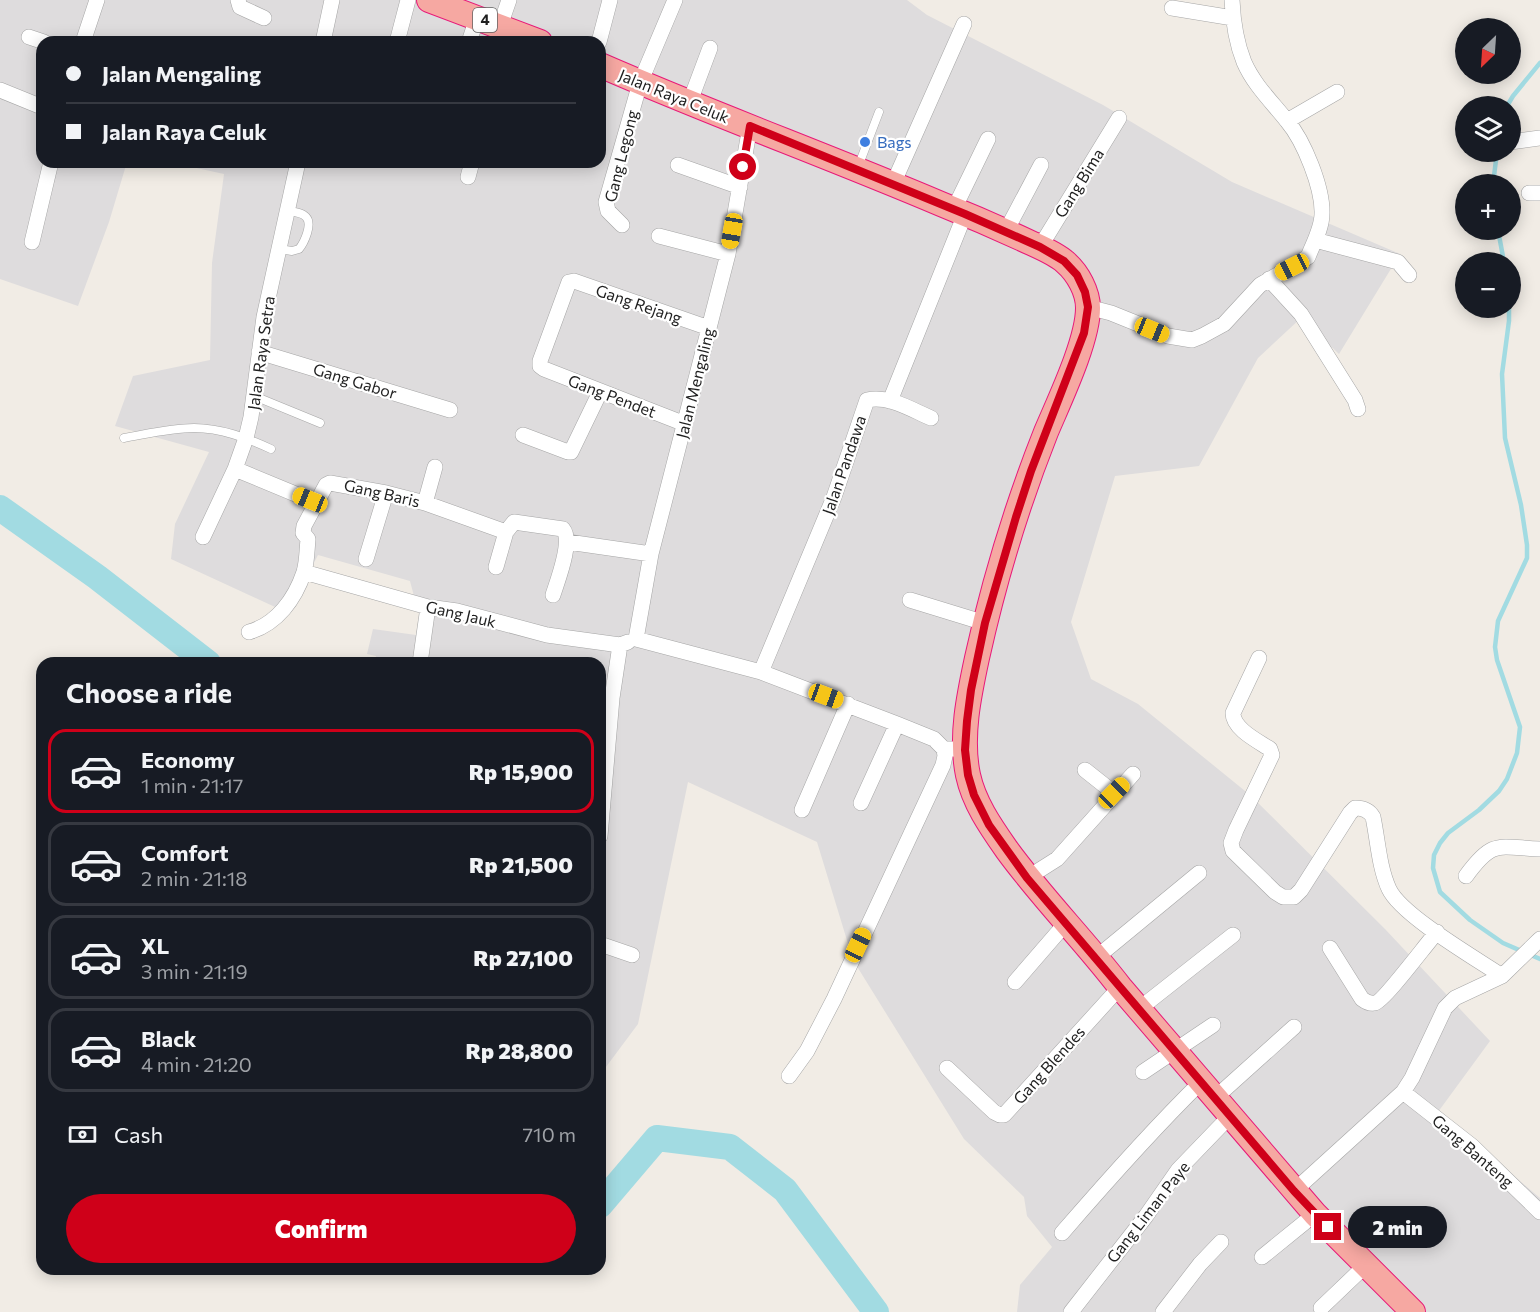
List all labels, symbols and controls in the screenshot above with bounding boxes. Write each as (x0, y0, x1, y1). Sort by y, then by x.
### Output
road number: 4 (473, 8, 497, 32)
north arrow (1455, 18, 1521, 84)
map controls (1455, 18, 1521, 318)
text: Jalan Mengaling (102, 60, 261, 87)
street label: Jalan Raya Celuk (616, 65, 732, 126)
button: layers (1455, 96, 1521, 162)
street label: Gang Legong (600, 107, 641, 204)
text: Jalan Raya Celuk (102, 118, 267, 145)
place label: Bags (877, 132, 912, 151)
marker: Bags (858, 135, 872, 149)
street label: Gang Bima (1050, 145, 1107, 221)
route start (729, 153, 756, 180)
button: + (1455, 174, 1521, 240)
car (720, 212, 744, 250)
car (1272, 251, 1312, 283)
button: − (1455, 252, 1521, 318)
street label: Gang Rejang (594, 280, 685, 327)
street label: Jalan Raya Setra (243, 295, 278, 411)
car (1132, 315, 1172, 345)
street label: Jalan Mengaling (672, 325, 718, 440)
street label: Gang Gabor (311, 359, 400, 402)
street label: Gang Pendet (566, 370, 659, 421)
street label: Jalan Pandawa (818, 413, 869, 517)
street label: Gang Baris (342, 475, 422, 510)
car (290, 485, 330, 515)
street label: Gang Jauk (424, 596, 498, 631)
text: Choose a ride (66, 676, 232, 709)
car (806, 681, 846, 711)
icon: car (69, 744, 123, 798)
text: Economy (141, 746, 235, 773)
text: Rp 15,900 (469, 758, 573, 785)
text: 1 min · 21:17 (141, 773, 243, 797)
car (1095, 774, 1133, 812)
icon: car (69, 837, 123, 891)
text: Comfort (141, 839, 229, 866)
text: Rp 21,500 (469, 851, 573, 878)
text: 2 min · 21:18 (141, 866, 247, 890)
car (842, 925, 874, 965)
icon: car (69, 930, 123, 984)
text: XL (141, 932, 169, 959)
text: Rp 27,100 (473, 944, 573, 971)
text: 3 min · 21:19 (141, 959, 248, 983)
street label: Gang Blendes (1009, 1022, 1088, 1107)
icon: car (69, 1023, 123, 1077)
text: Black (141, 1025, 196, 1052)
text: Rp 28,800 (465, 1037, 573, 1064)
text: 4 min · 21:20 (141, 1052, 252, 1076)
street label: Gang Banteng (1429, 1110, 1518, 1191)
icon: cash (66, 1118, 99, 1151)
text: Cash (114, 1121, 163, 1148)
text: 710 m (523, 1122, 576, 1146)
street label: Gang Liman Paye (1102, 1157, 1193, 1266)
button: Confirm (66, 1194, 576, 1263)
callout: 2 min (1349, 1206, 1448, 1248)
route end (1314, 1213, 1341, 1240)
text: 2 min (1372, 1215, 1423, 1239)

